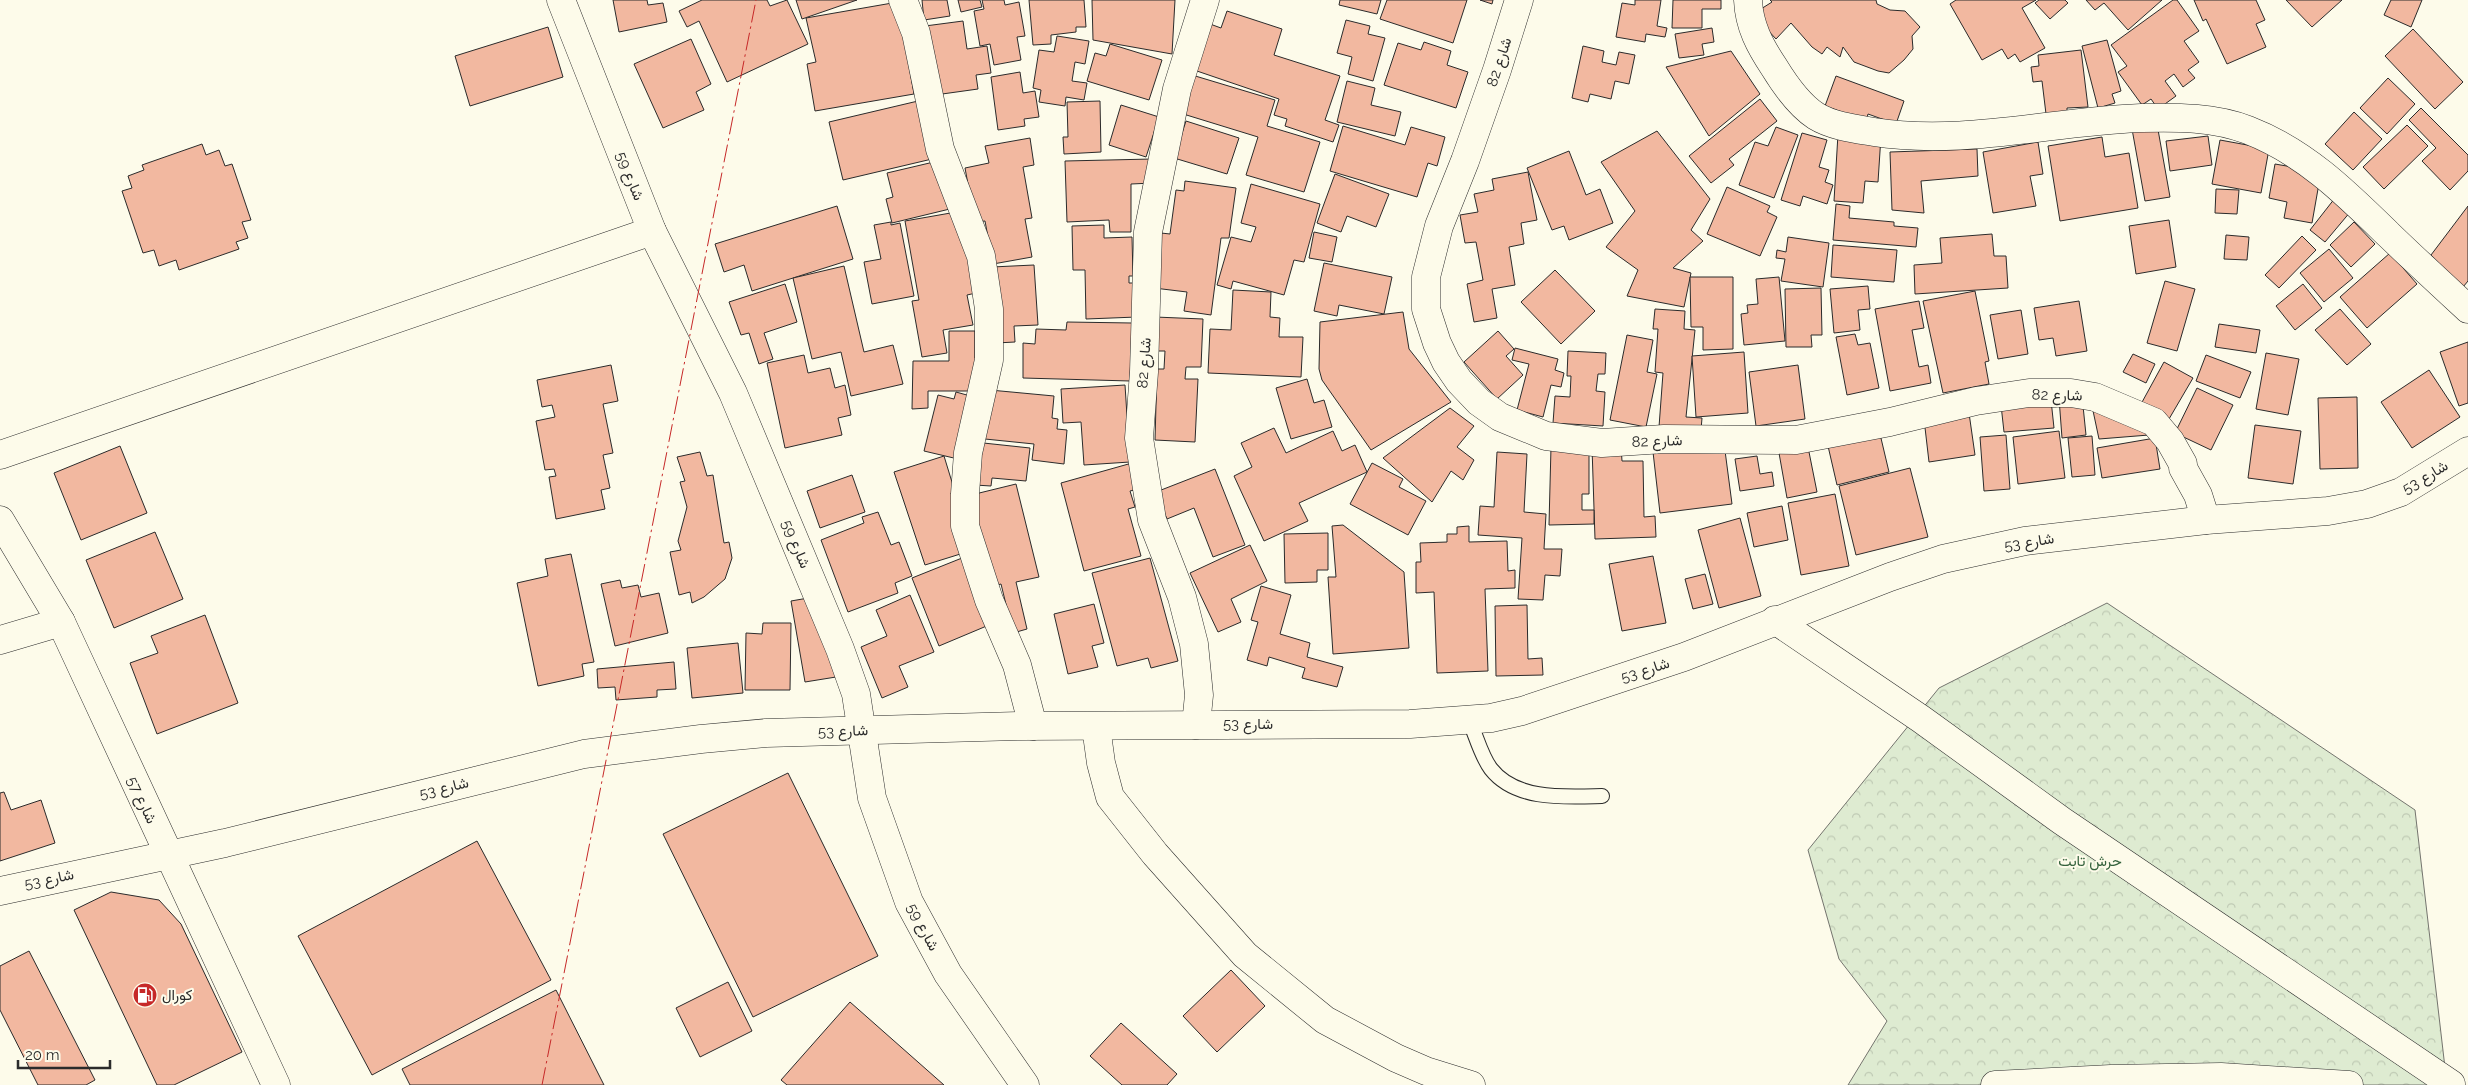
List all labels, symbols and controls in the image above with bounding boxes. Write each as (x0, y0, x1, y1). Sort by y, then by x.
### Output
street label: شارع 82 (1483, 35, 1517, 90)
street label: شارع 59 (610, 149, 648, 204)
street label: شارع 82 (1133, 337, 1157, 389)
street label: شارع 82 (2031, 386, 2083, 406)
street label: شارع 82 (1631, 431, 1683, 453)
street label: شارع 53 (2399, 456, 2452, 499)
street label: شارع 59 (776, 517, 814, 572)
street label: شارع 53 (2003, 529, 2056, 557)
street label: شارع 53 (1618, 654, 1672, 688)
street label: شارع 53 (1223, 715, 1273, 735)
street label: شارع 53 (818, 721, 869, 743)
street label: شارع 57 (121, 773, 161, 828)
street label: شارع 53 (417, 773, 471, 805)
park label: حرش تابت (2058, 852, 2122, 871)
street label: شارع 53 (23, 865, 76, 895)
street label: شارع 59 (901, 900, 943, 955)
fuel station icon: كورال (132, 982, 158, 1008)
place label: كورال (162, 986, 193, 1004)
scale bar (18, 1038, 110, 1070)
text: 20 m (25, 1046, 60, 1064)

